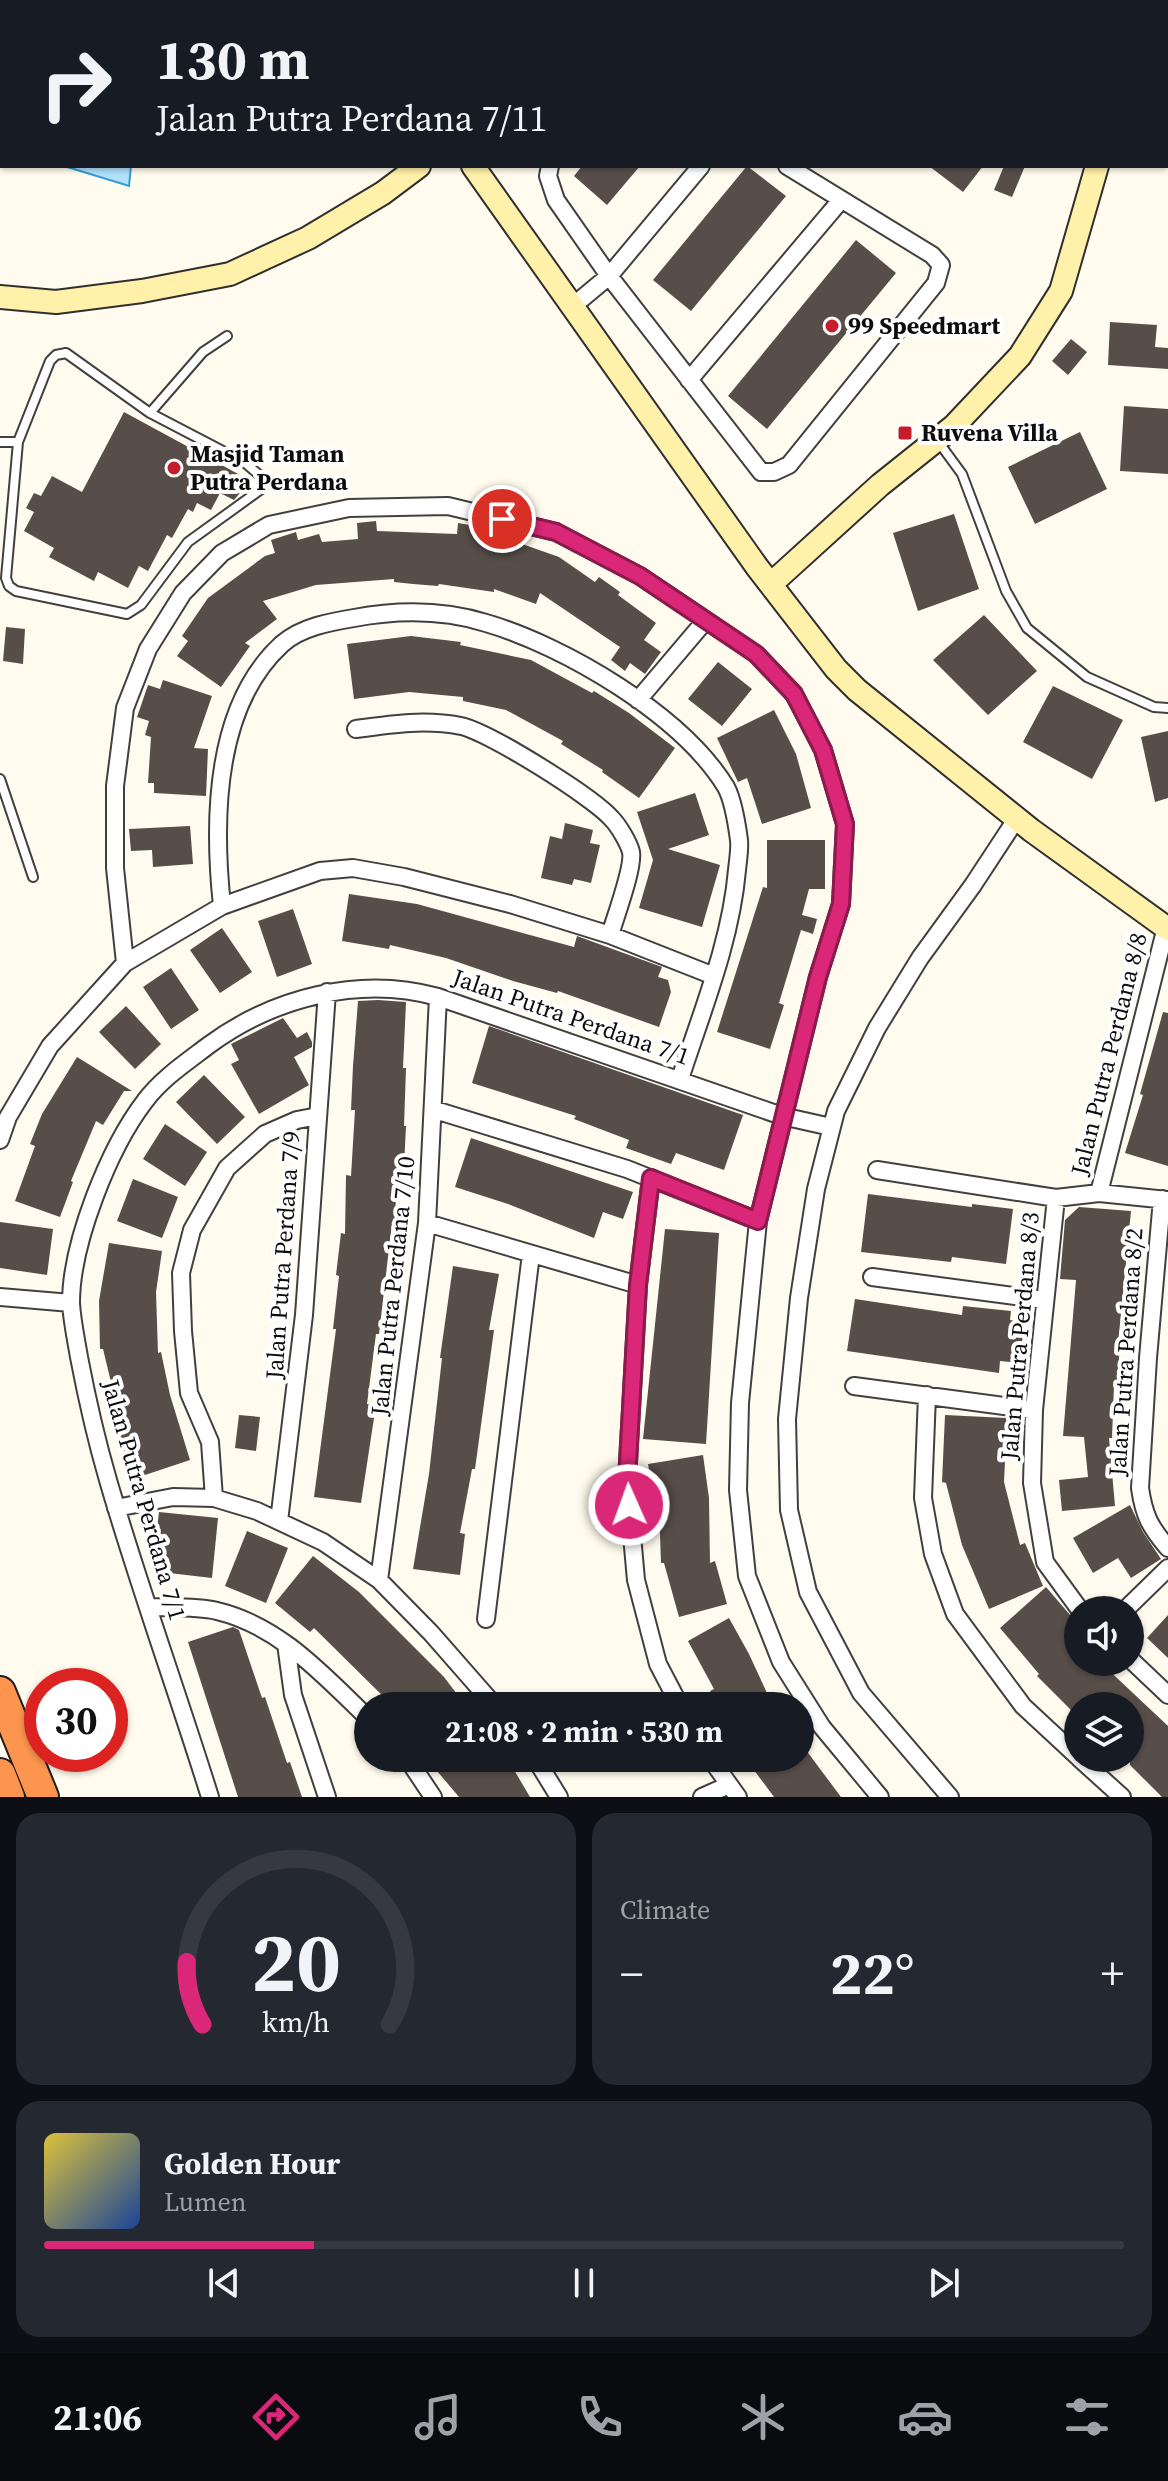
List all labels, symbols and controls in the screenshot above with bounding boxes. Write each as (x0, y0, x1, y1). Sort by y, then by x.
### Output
text: 130 m (156, 21, 310, 98)
icon: right (24, 32, 128, 136)
text: Jalan Putra Perdana 7/11 (156, 94, 547, 143)
place label: 99 Speedmart (848, 309, 1001, 342)
marker: 99 Speedmart (823, 317, 841, 335)
place label: Ruvena Villa (921, 416, 1058, 449)
marker: Ruvena Villa (896, 424, 914, 442)
place label: Masjid Taman Putra Perdana (190, 437, 348, 498)
marker: Masjid Taman Putra Perdana (165, 459, 183, 477)
pin (468, 485, 536, 553)
icon: arrive (480, 497, 524, 541)
street label: Jalan Putra Perdana 8/8 (1062, 929, 1155, 1180)
street label: Jalan Putra Perdana 7/1 (447, 960, 694, 1073)
street label: Jalan Putra Perdana 7/9 (257, 1130, 308, 1381)
street label: Jalan Putra Perdana 7/10 (362, 1154, 423, 1418)
street label: Jalan Putra Perdana 8/3 (992, 1211, 1047, 1462)
street label: Jalan Putra Perdana 8/2 (1100, 1227, 1151, 1478)
street label: Jalan Putra Perdana 7/1 (94, 1375, 195, 1624)
position arrow (587, 1463, 671, 1547)
map controls (1064, 1596, 1144, 1772)
button: sound (1064, 1596, 1144, 1676)
speed limit sign: 30 (24, 1668, 128, 1772)
button: layers (1064, 1692, 1144, 1772)
text: 21:08 · 2 min · 530 m (445, 1711, 723, 1752)
text: Climate (620, 1892, 710, 1928)
text: 20 (251, 1905, 341, 2019)
text: 22° (830, 1932, 914, 2014)
text: − (620, 1943, 643, 2004)
text: + (1101, 1943, 1124, 2004)
text: km/h (262, 2002, 330, 2042)
text: Golden Hour (164, 2143, 340, 2184)
text: Lumen (164, 2184, 246, 2220)
icon: previous (202, 2261, 246, 2305)
icon: pause (562, 2261, 606, 2305)
icon: next (922, 2261, 966, 2305)
icon: directions (248, 2389, 304, 2445)
icon: music (410, 2389, 466, 2445)
icon: phone (572, 2389, 628, 2445)
icon: climate (735, 2389, 791, 2445)
icon: car (897, 2389, 953, 2445)
icon: filters (1059, 2389, 1115, 2445)
text: 21:06 (53, 2393, 142, 2442)

